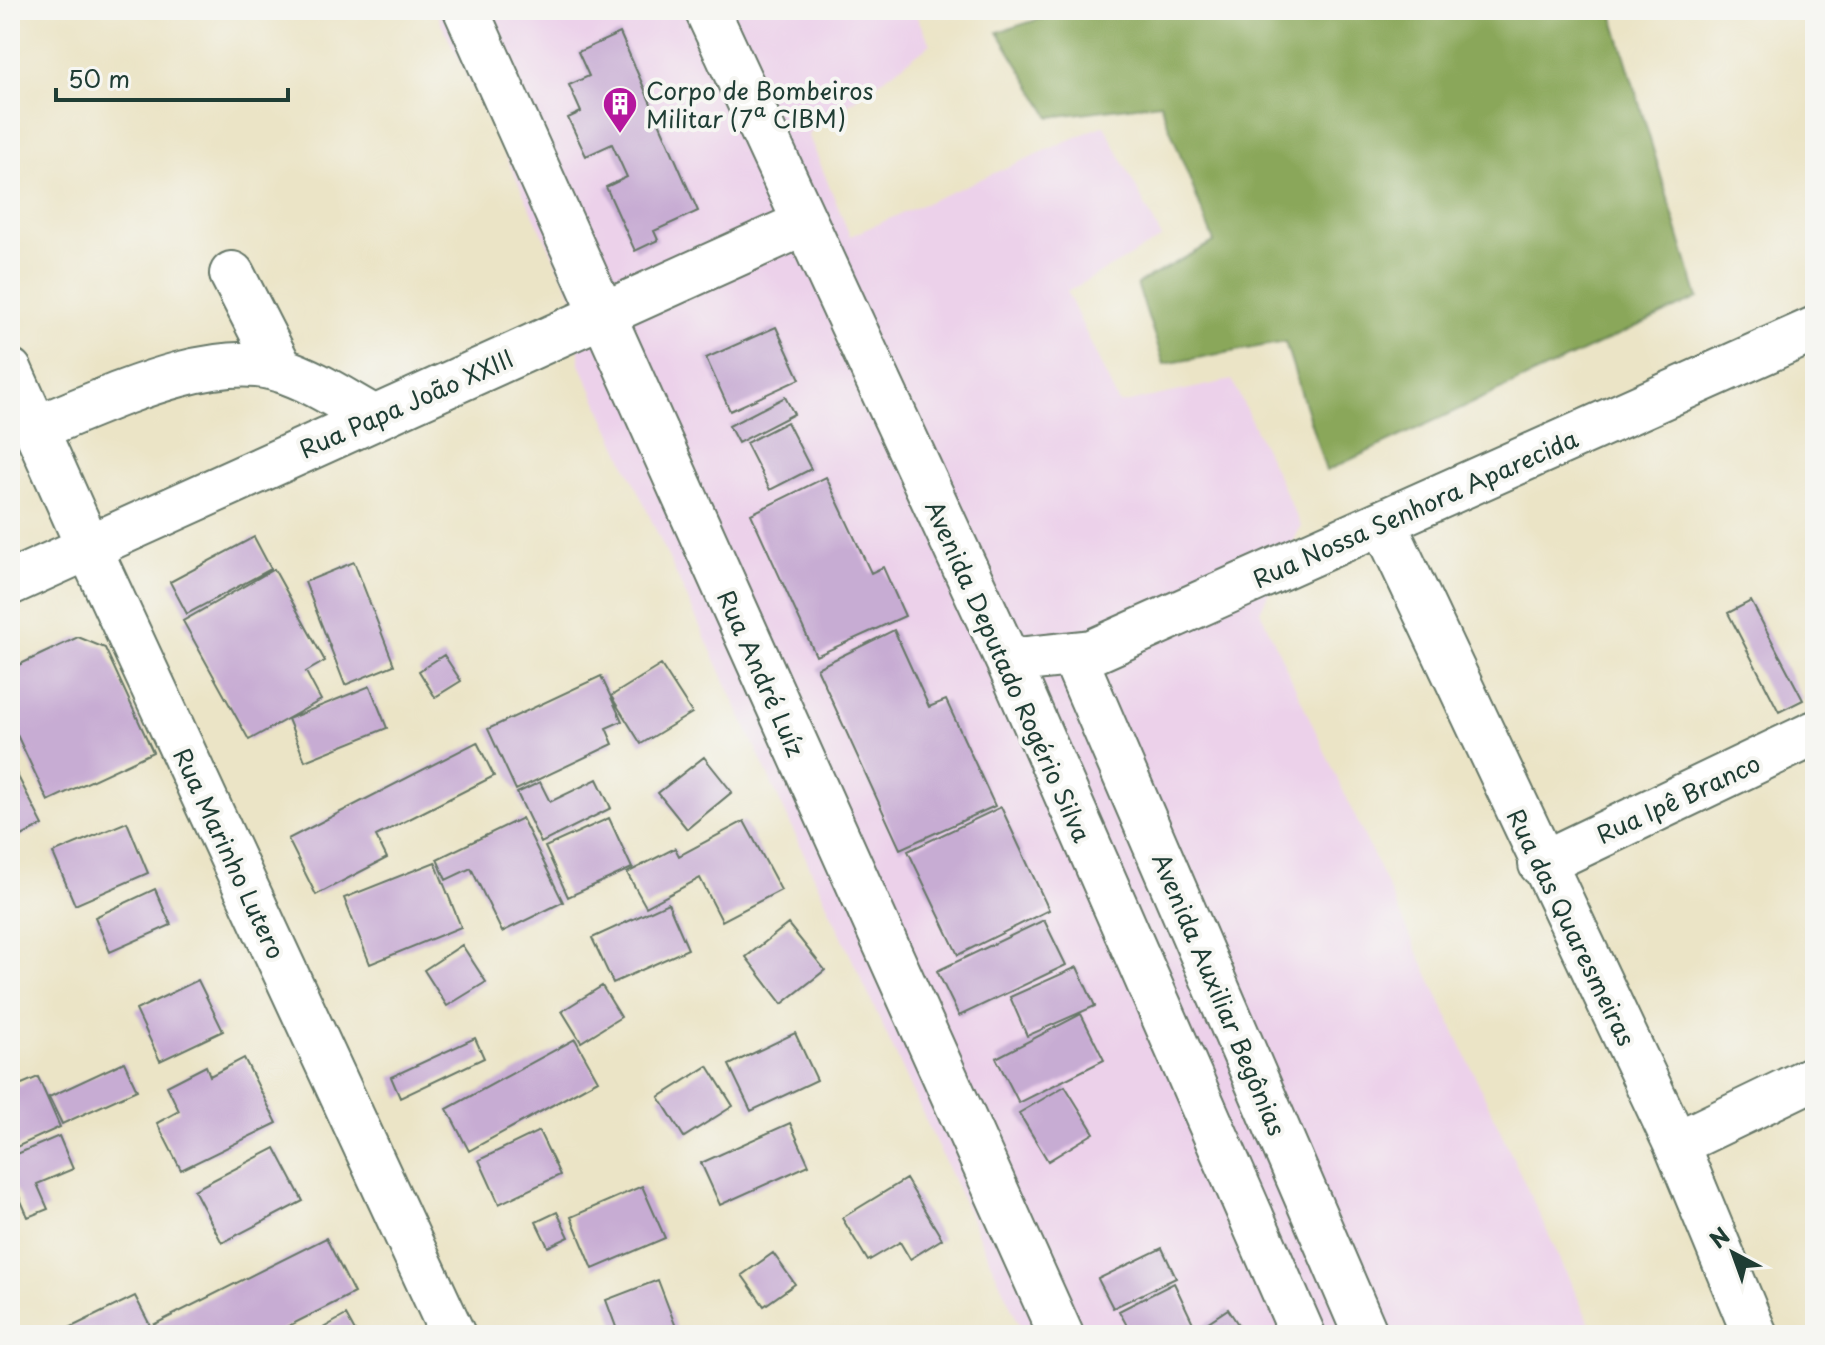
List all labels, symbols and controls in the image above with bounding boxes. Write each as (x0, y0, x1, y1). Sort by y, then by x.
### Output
scale bar (56, 52, 288, 102)
text: 50 m (68, 60, 130, 96)
place label: Corpo de Bombeiros Militar (7ª CIBM) (646, 72, 874, 136)
building icon: Corpo de Bombeiros Militar (7ª CIBM) (601, 85, 639, 135)
street label: Rua Papa João XXIII (293, 340, 519, 466)
street label: Rua Nossa Senhora Aparecida (1247, 420, 1583, 596)
street label: Avenida Deputado Rogério Silva (917, 494, 1101, 848)
street label: Rua André Luíz (709, 584, 815, 762)
street label: Rua Marinho Lutero (165, 742, 295, 964)
street label: Rua Ipê Branco (1590, 744, 1766, 852)
street label: Rua das Quaresmeiras (1499, 802, 1645, 1052)
street label: Avenida Auxiliar Begônias (1144, 847, 1296, 1141)
north arrow (1693, 1213, 1773, 1293)
text: N (1701, 1219, 1736, 1255)

